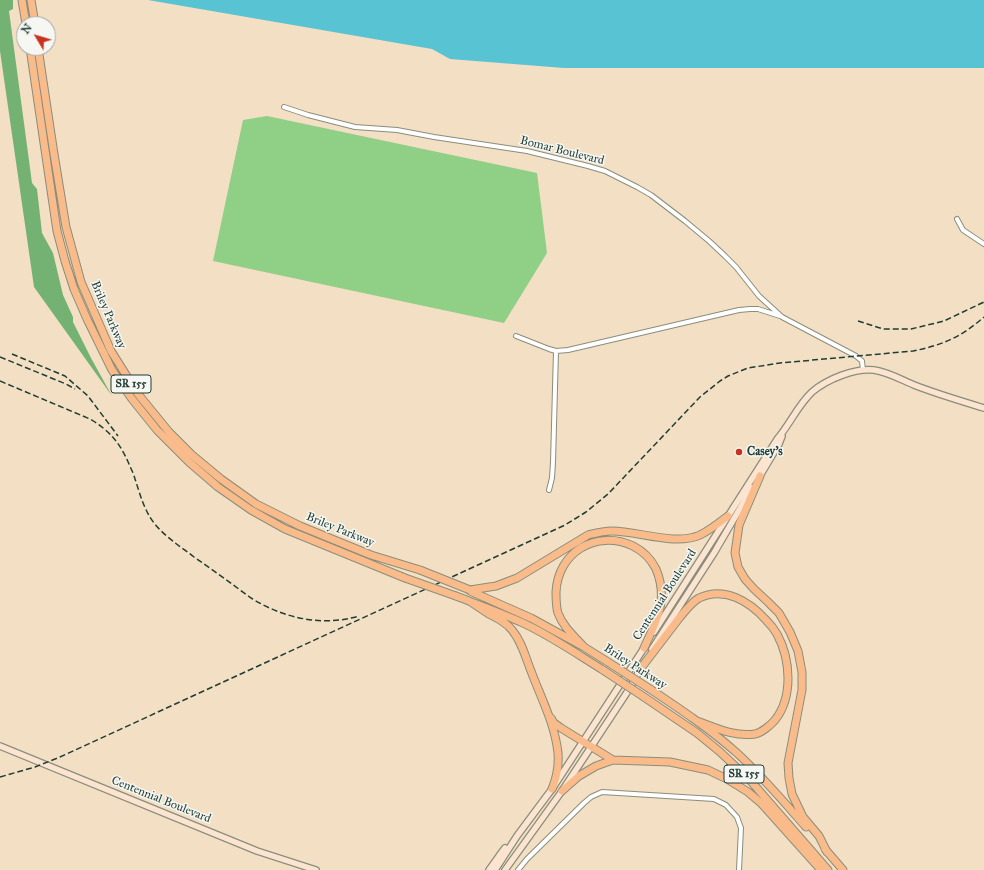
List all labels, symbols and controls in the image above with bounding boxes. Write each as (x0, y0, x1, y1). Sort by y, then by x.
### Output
north arrow (16, 16, 56, 56)
text: N (19, 21, 35, 37)
street label: Bomar Boulevard (518, 134, 606, 168)
street label: Briley Parkway (87, 279, 129, 351)
road number: SR 155 (111, 375, 151, 393)
place label: Casey's (747, 445, 783, 459)
marker: Casey's (734, 447, 744, 457)
street label: Briley Parkway (304, 510, 376, 550)
street label: Centennial Boulevard (630, 547, 700, 643)
street label: Briley Parkway (601, 641, 669, 693)
road number: SR 155 (724, 765, 764, 783)
street label: Centennial Boulevard (109, 773, 213, 827)

